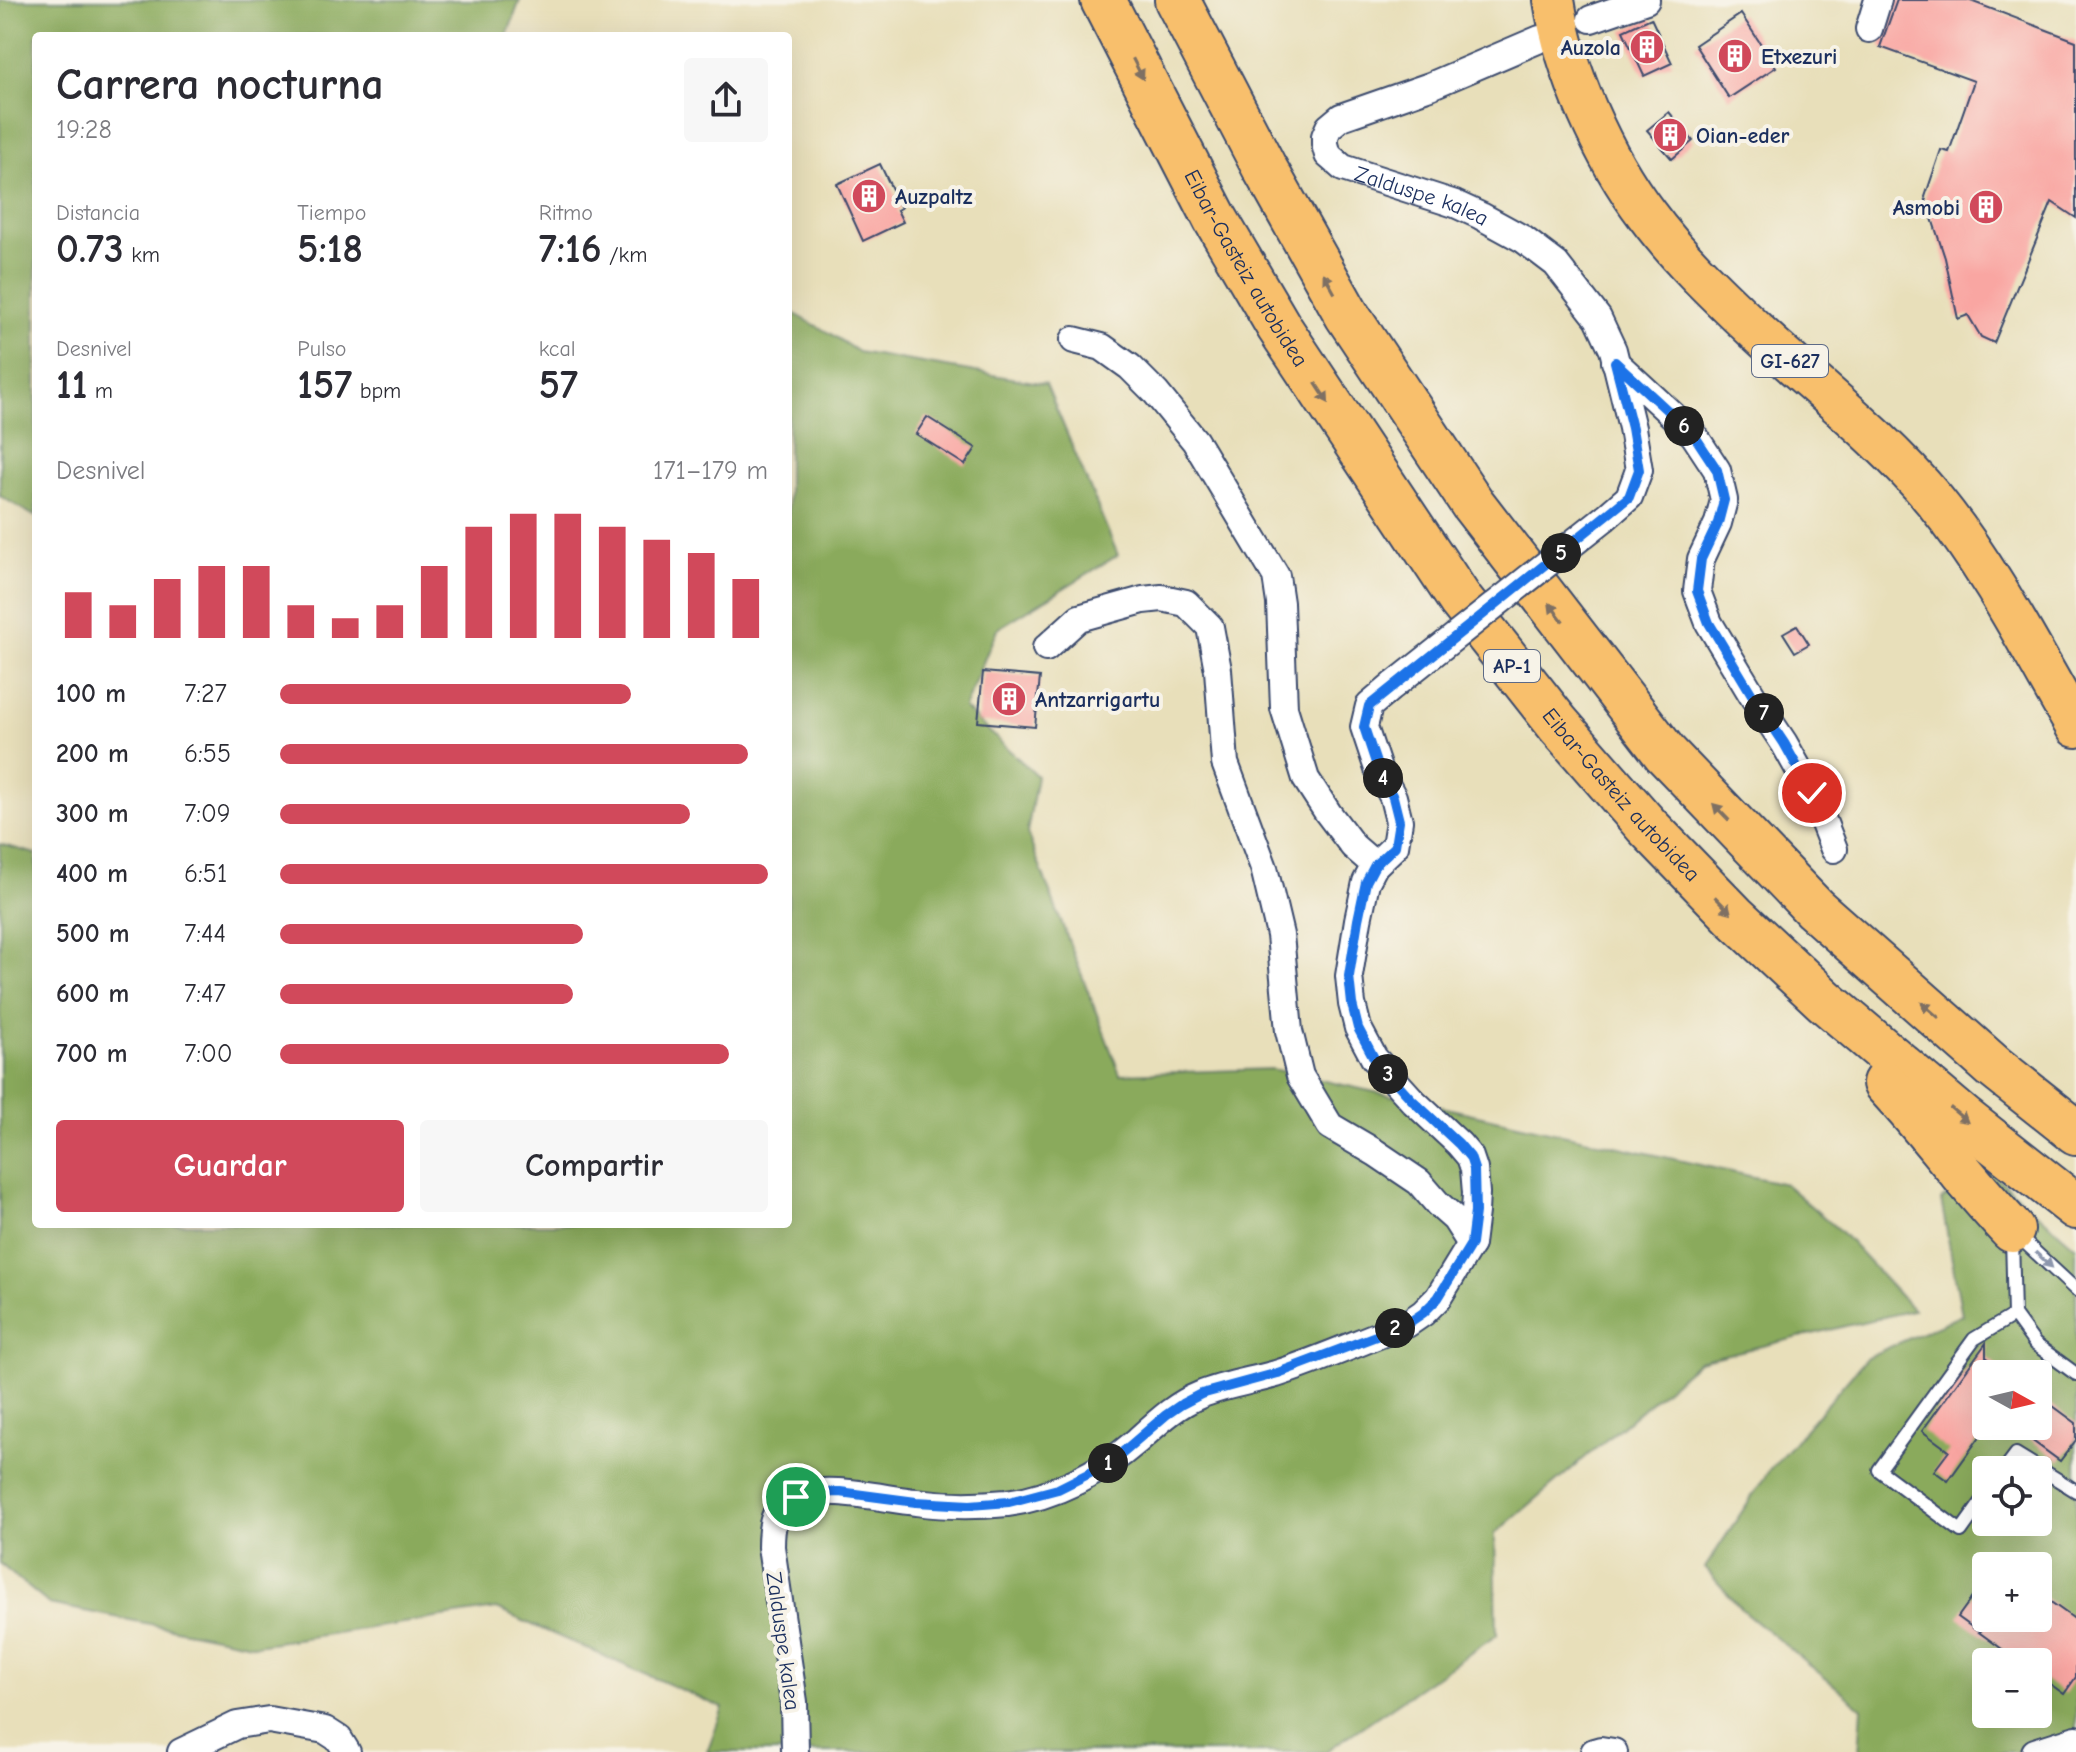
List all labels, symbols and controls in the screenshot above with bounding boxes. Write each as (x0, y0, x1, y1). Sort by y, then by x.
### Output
building icon: Auzola (1628, 28, 1666, 66)
place label: Auzola (1561, 35, 1621, 61)
building icon: Etxezuri (1716, 37, 1754, 75)
place label: Etxezuri (1761, 44, 1837, 70)
button: share (684, 58, 768, 142)
one-way arrow (1132, 58, 1145, 81)
text: Carrera nocturna (56, 59, 384, 110)
text: 19:28 (56, 115, 112, 145)
building icon: Oian-eder (1651, 116, 1689, 154)
place label: Oian-eder (1696, 123, 1790, 149)
street label: Zalduspe kalea (1352, 161, 1493, 232)
street label: Eibar-Gasteiz autobidea (1178, 165, 1314, 372)
building icon: Auzpaltz (850, 177, 888, 215)
place label: Auzpaltz (895, 184, 973, 210)
building icon: Asmobi (1967, 188, 2005, 226)
place label: Asmobi (1893, 195, 1960, 221)
text: Distancia (56, 200, 140, 226)
text: Tiempo (297, 200, 366, 226)
text: Ritmo (539, 200, 593, 226)
text: 0.73 (56, 226, 124, 272)
text: 5:18 (297, 226, 363, 272)
text: 7:16 (539, 226, 602, 272)
text: km (124, 242, 160, 268)
text: /km (602, 242, 647, 268)
one-way arrow (1322, 272, 1336, 294)
text: Desnivel (56, 336, 132, 362)
text: Pulso (297, 336, 346, 362)
text: kcal (539, 336, 576, 362)
road number: GI-627 (1752, 345, 1828, 377)
text: 11 (56, 362, 87, 408)
text: 157 (297, 362, 352, 408)
text: 57 (539, 362, 578, 408)
text: m (87, 378, 113, 404)
text: bpm (352, 378, 401, 404)
one-way arrow (1314, 382, 1328, 404)
pin: 6 (1664, 406, 1704, 446)
text: 6 (1678, 413, 1690, 439)
text: Desnivel (56, 456, 146, 486)
text: 171–179 m (653, 456, 768, 486)
pin: 5 (1541, 533, 1581, 573)
text: 5 (1555, 540, 1567, 566)
one-way arrow (1549, 602, 1565, 622)
road number: AP-1 (1484, 650, 1540, 682)
text: 100 m (56, 679, 126, 709)
text: 7:27 (184, 679, 227, 709)
building icon: Antzarrigartu (990, 680, 1028, 718)
place label: Antzarrigartu (1035, 687, 1160, 713)
pin: 7 (1744, 693, 1784, 733)
text: 7 (1759, 700, 1769, 726)
street label: Eibar-Gasteiz autobidea (1537, 703, 1705, 887)
text: 200 m (56, 739, 129, 769)
text: 6:55 (184, 739, 231, 769)
pin: 4 (1363, 758, 1403, 798)
pin (1778, 759, 1846, 827)
text: 4 (1378, 765, 1388, 791)
icon: check (1790, 771, 1834, 815)
text: 300 m (56, 799, 129, 829)
text: 7:09 (184, 799, 231, 829)
one-way arrow (1713, 803, 1731, 822)
text: 400 m (56, 859, 128, 889)
text: 6:51 (184, 859, 227, 889)
one-way arrow (1713, 895, 1732, 914)
text: 500 m (56, 919, 130, 949)
text: 7:44 (184, 919, 226, 949)
text: 600 m (56, 979, 129, 1009)
text: 7:47 (184, 979, 226, 1009)
one-way arrow (1920, 1002, 1939, 1020)
text: 700 m (56, 1039, 127, 1069)
text: 7:00 (184, 1039, 233, 1069)
pin: 3 (1368, 1054, 1408, 1094)
text: 3 (1383, 1061, 1393, 1087)
one-way arrow (1949, 1106, 1969, 1123)
button: Guardar (56, 1120, 404, 1212)
button: Compartir (420, 1120, 768, 1212)
one-way arrow (2034, 1250, 2053, 1269)
pin: 2 (1375, 1308, 1415, 1348)
text: 2 (1390, 1315, 1400, 1341)
north arrow (1972, 1360, 2052, 1440)
map controls (1972, 1360, 2052, 1728)
pin: 1 (1088, 1443, 1128, 1483)
text: 1 (1104, 1450, 1112, 1476)
button: locate (1972, 1456, 2052, 1536)
pin (762, 1463, 830, 1531)
icon: arrive (774, 1475, 818, 1519)
button: + (1972, 1552, 2052, 1632)
street label: Zalduspe kalea (760, 1570, 806, 1712)
button: − (1972, 1648, 2052, 1728)

